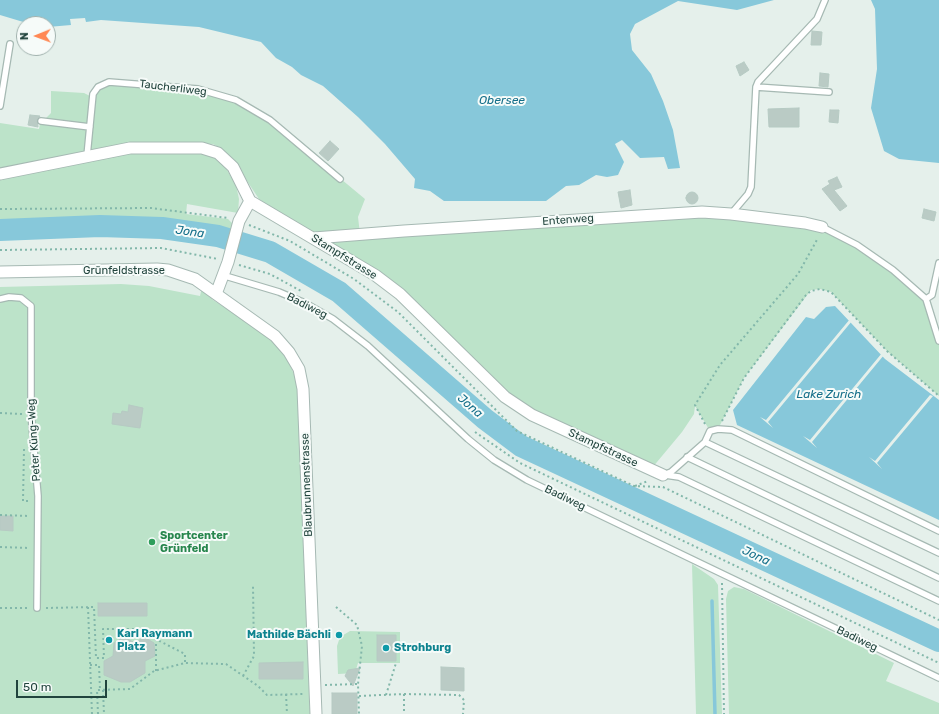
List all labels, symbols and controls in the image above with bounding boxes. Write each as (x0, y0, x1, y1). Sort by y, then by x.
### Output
north arrow (16, 16, 56, 56)
text: N (18, 32, 31, 40)
street label: Taucherliweg (139, 77, 207, 99)
water label: Obersee (479, 94, 525, 108)
street label: Entenweg (542, 212, 594, 228)
water label: Jona (175, 223, 205, 241)
street label: Stampfstrasse (309, 231, 379, 283)
street label: Grünfeldstrasse (83, 264, 165, 278)
street label: Badiweg (284, 290, 330, 322)
water label: Lake Zurich (797, 388, 861, 402)
water label: Jona (454, 391, 486, 421)
street label: Peter Küng-Weg (25, 398, 43, 482)
street label: Stampfstrasse (566, 426, 640, 470)
street label: Blaubrunnenstrasse (299, 433, 315, 537)
street label: Badiweg (542, 482, 588, 514)
place label: Sportcenter Grünfeld (160, 529, 228, 555)
marker: Sportcenter Grünfeld (147, 537, 157, 547)
water label: Jona (740, 543, 772, 569)
street label: Badiweg (834, 623, 880, 655)
place label: Karl Raymann Platz (117, 627, 192, 653)
place label: Mathilde Bächli (247, 628, 331, 642)
marker: Mathilde Bächli (334, 630, 344, 640)
marker: Karl Raymann Platz (104, 635, 114, 645)
place label: Strohburg (394, 641, 451, 655)
marker: Strohburg (381, 643, 391, 653)
scale bar (18, 672, 109, 698)
text: 50 m (23, 680, 51, 694)

